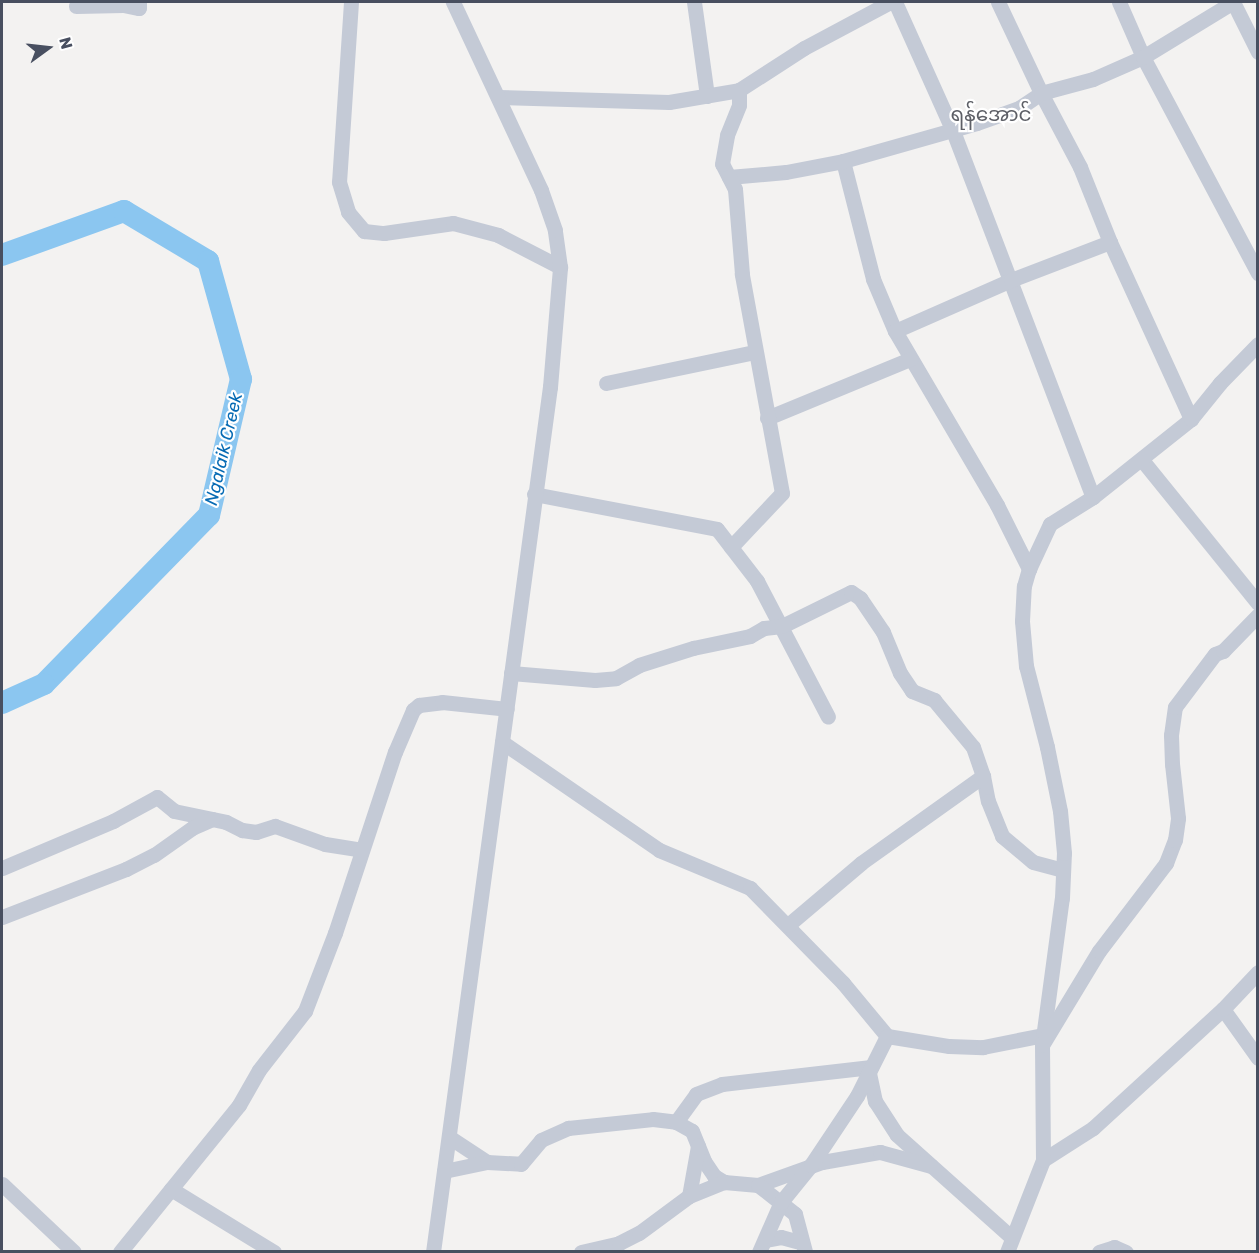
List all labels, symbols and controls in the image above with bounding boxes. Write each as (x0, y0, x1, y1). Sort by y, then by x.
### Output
north arrow (18, 18, 78, 78)
text: N (55, 35, 77, 51)
district label: ရန်အောင် (951, 102, 1031, 126)
water label: Ngalaik Creek (201, 391, 247, 507)

